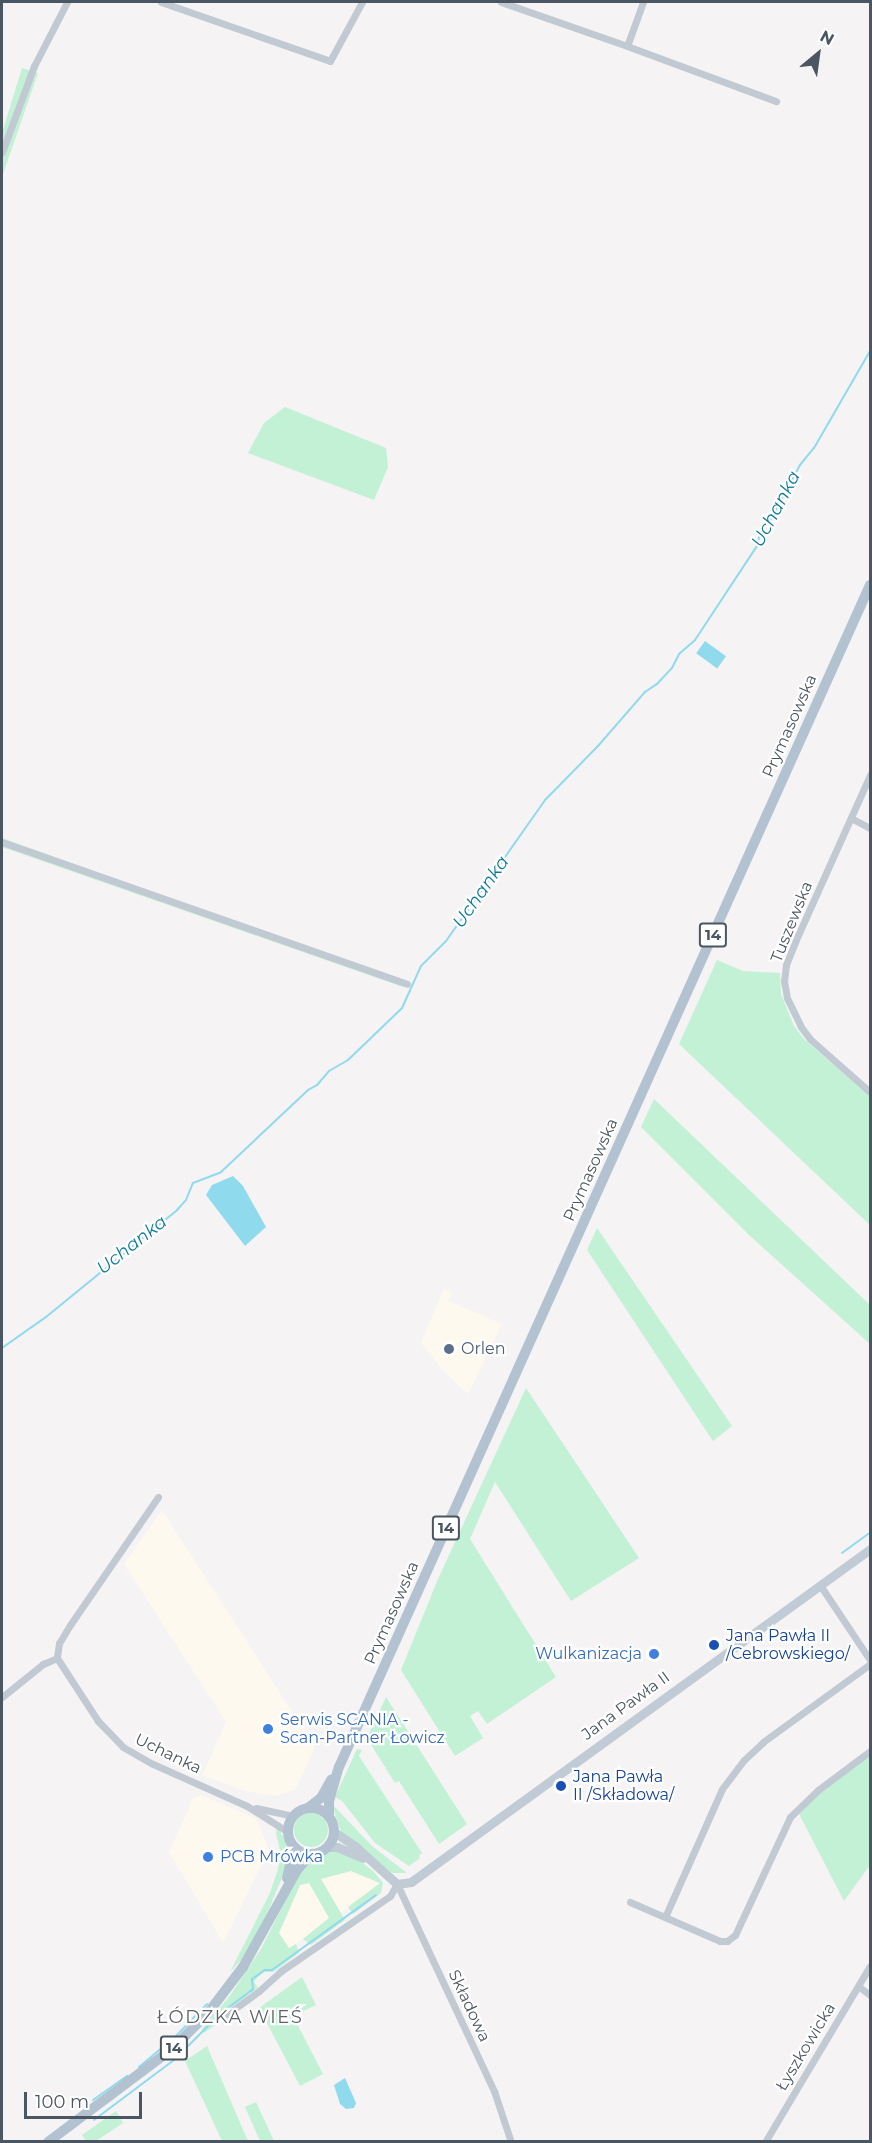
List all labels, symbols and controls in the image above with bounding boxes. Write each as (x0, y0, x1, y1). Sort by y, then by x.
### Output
north arrow (788, 24, 848, 84)
text: N (817, 26, 837, 49)
water label: Uchanka (747, 467, 805, 551)
street label: Prymasowska (759, 672, 821, 780)
water label: Uchanka (448, 852, 514, 932)
street label: Tuszewska (767, 879, 817, 965)
road number: 14 (698, 923, 728, 947)
street label: Prymasowska (560, 1116, 622, 1224)
water label: Uchanka (93, 1211, 171, 1279)
place label: Orlen (461, 1339, 506, 1359)
marker: Orlen (442, 1342, 456, 1356)
road number: 14 (431, 1516, 461, 1540)
street label: Prymasowska (361, 1559, 423, 1667)
place label: Jana Pawła II /Cebrowskiego/ (726, 1626, 850, 1664)
marker: Jana Pawła II /Cebrowskiego/ (707, 1638, 721, 1652)
place label: Wulkanizacja (535, 1644, 642, 1664)
marker: Wulkanizacja (647, 1647, 661, 1661)
street label: Jana Pawła II (578, 1668, 674, 1744)
place label: Serwis SCANIA - Scan-Partner Łowicz (280, 1710, 445, 1748)
marker: Serwis SCANIA - Scan-Partner Łowicz (261, 1722, 275, 1736)
street label: Uchanka (132, 1730, 204, 1778)
place label: Jana Pawła II /Składowa/ (573, 1767, 674, 1805)
marker: Jana Pawła II /Składowa/ (554, 1779, 568, 1793)
place label: PCB Mrówka (220, 1847, 323, 1867)
marker: PCB Mrówka (201, 1850, 215, 1864)
street label: Składowa (444, 1967, 494, 2045)
street label: Łyszkowicka (772, 2000, 840, 2094)
district label: ŁÓDZKA WIEŚ (157, 2006, 303, 2028)
road number: 14 (159, 2036, 189, 2060)
scale bar (27, 2080, 146, 2118)
text: 100 m (35, 2091, 89, 2113)

